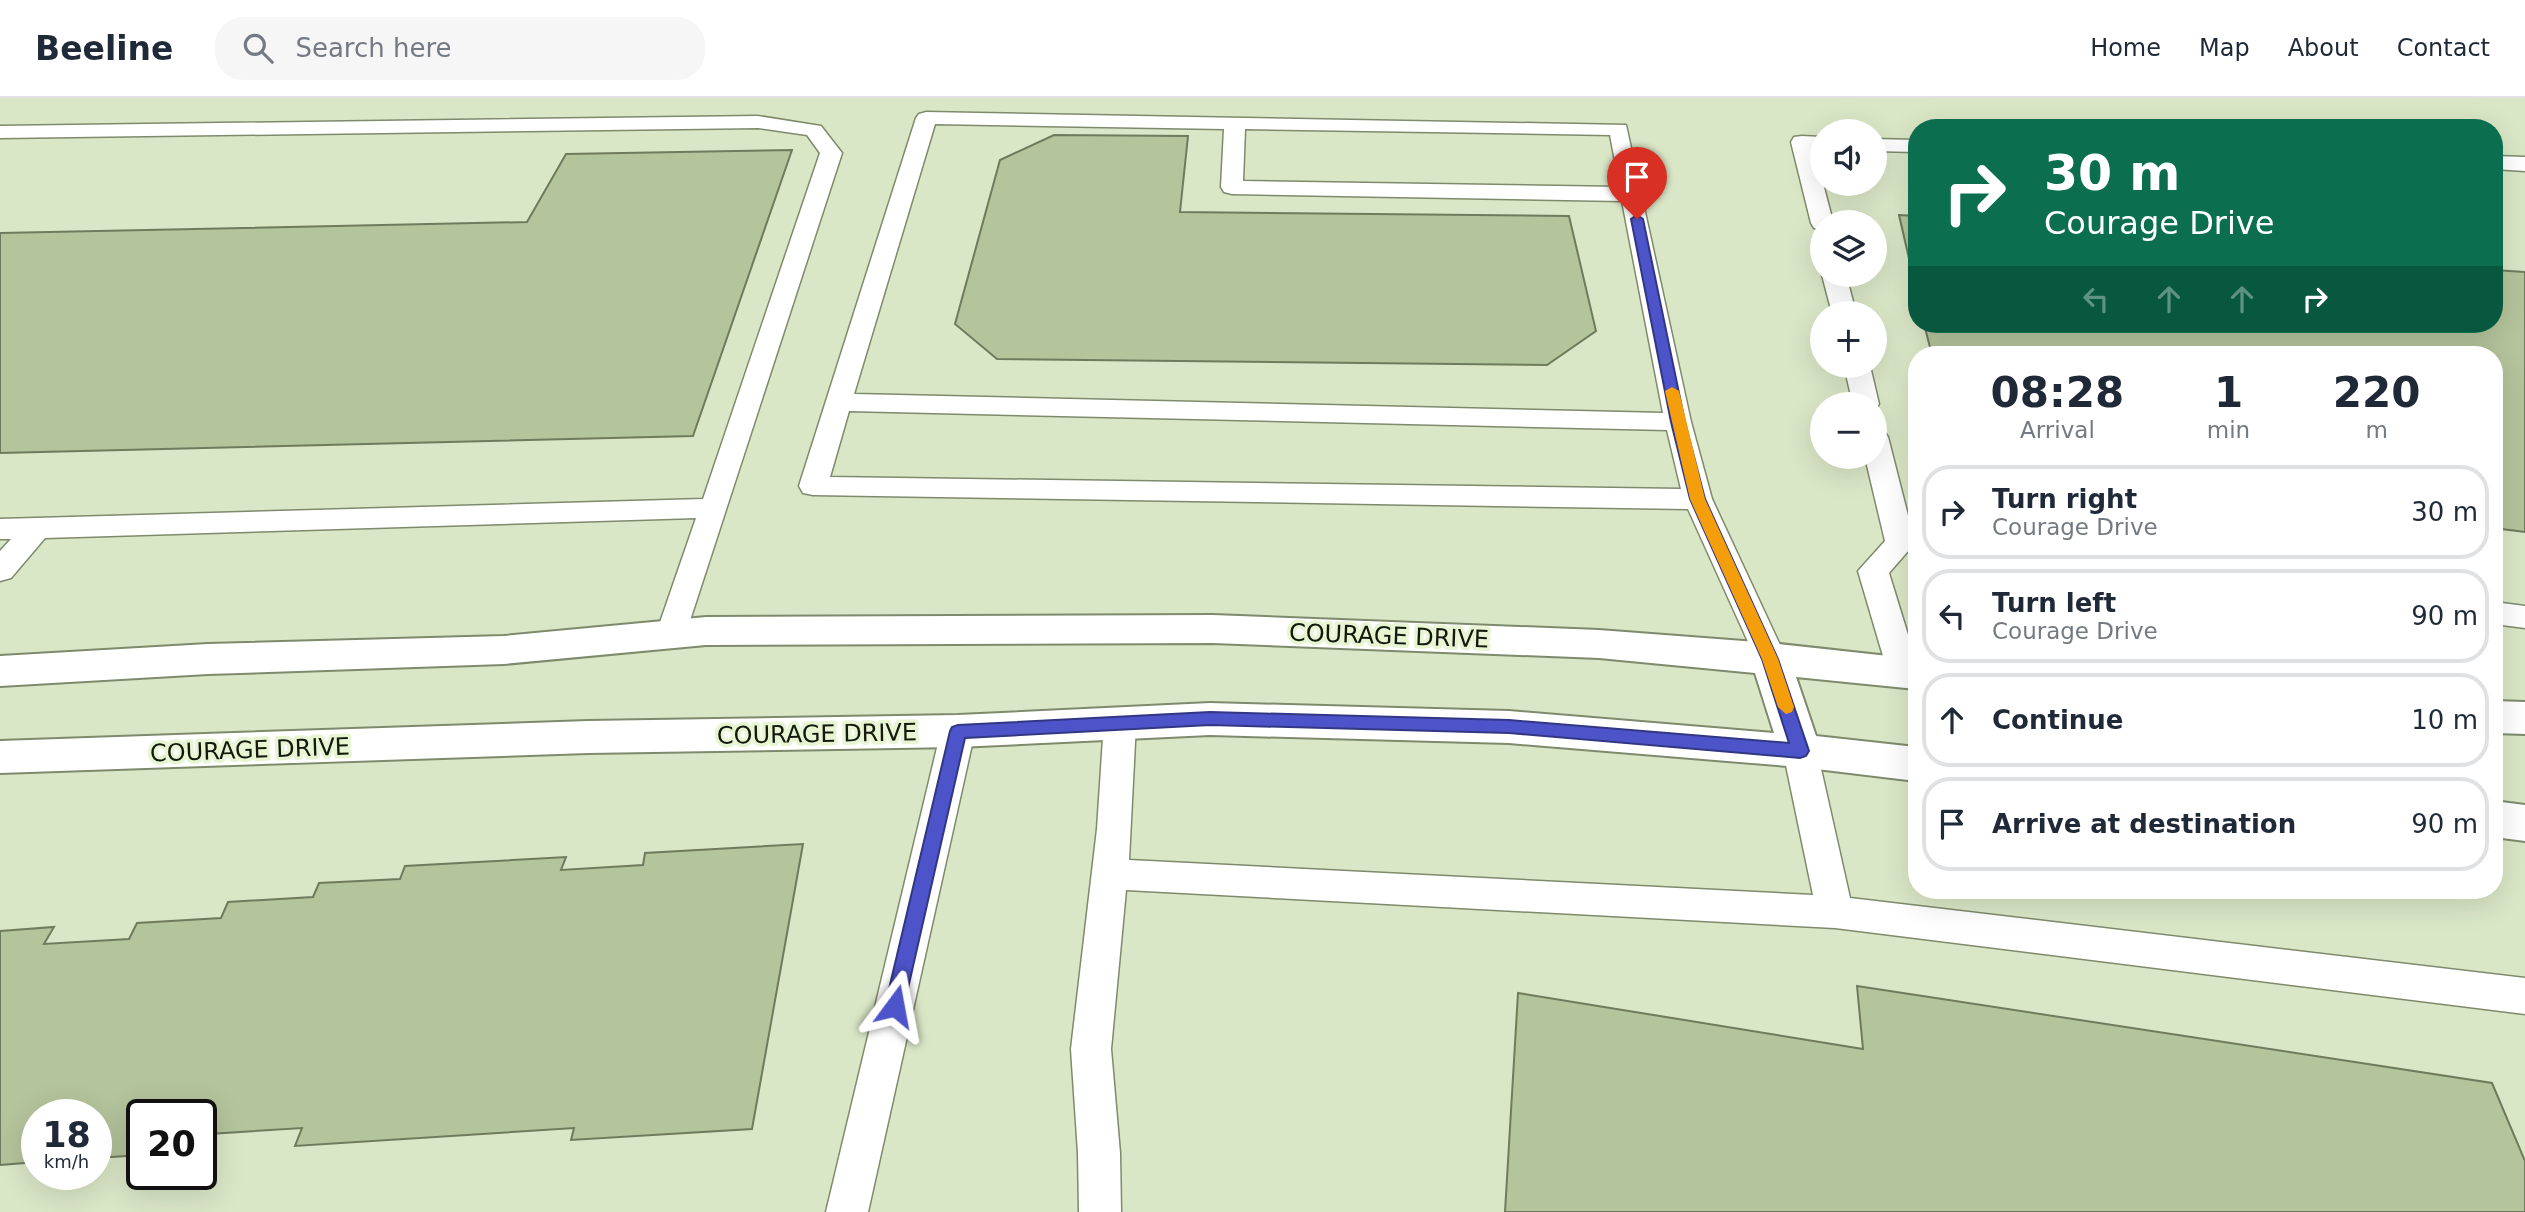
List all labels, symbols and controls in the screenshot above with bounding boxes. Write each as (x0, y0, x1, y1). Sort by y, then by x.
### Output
search box (215, 17, 705, 80)
text: Beeline (35, 29, 173, 68)
icon: search (239, 29, 277, 67)
text: Search here (295, 33, 452, 63)
text: Home (2090, 34, 2161, 62)
text: Map (2199, 34, 2250, 62)
text: About (2288, 34, 2359, 62)
text: Contact (2397, 34, 2490, 62)
map controls (1810, 119, 1887, 469)
button: sound (1810, 119, 1887, 196)
text: 30 m (2044, 145, 2180, 202)
pin (1607, 147, 1667, 219)
icon: right (1929, 147, 2020, 238)
icon: arrive (1618, 158, 1656, 196)
text: Courage Drive (2044, 204, 2274, 242)
button: layers (1810, 210, 1887, 287)
icon: left (2077, 280, 2115, 318)
icon: ahead (2150, 280, 2188, 318)
icon: ahead (2223, 280, 2261, 318)
icon: right (2296, 280, 2334, 318)
button: + (1810, 301, 1887, 378)
text: 08:28 (1991, 368, 2124, 417)
text: 1 (2214, 368, 2243, 417)
text: 220 (2333, 368, 2420, 417)
button: − (1810, 392, 1887, 469)
text: Arrival (2020, 417, 2095, 443)
text: min (2207, 417, 2250, 443)
text: m (2365, 417, 2388, 443)
text: Turn right (1992, 484, 2137, 514)
icon: right (1933, 493, 1971, 531)
text: 30 m (2411, 497, 2478, 527)
text: Courage Drive (1992, 514, 2158, 540)
text: Turn left (1992, 588, 2116, 618)
icon: left (1933, 597, 1971, 635)
text: 90 m (2411, 601, 2478, 631)
text: Courage Drive (1992, 618, 2158, 644)
street label: COURAGE DRIVE (1289, 619, 1489, 653)
icon: ahead (1933, 701, 1971, 739)
text: Continue (1992, 705, 2123, 735)
text: 10 m (2411, 705, 2478, 735)
street label: COURAGE DRIVE (717, 718, 917, 750)
street label: COURAGE DRIVE (150, 733, 350, 767)
icon: arrive (1933, 805, 1971, 843)
text: Arrive at destination (1992, 809, 2296, 839)
text: 90 m (2411, 809, 2478, 839)
position arrow (858, 969, 932, 1043)
speed limit sign: 20 (126, 1099, 217, 1190)
text: 18 (42, 1115, 91, 1155)
text: km/h (44, 1151, 89, 1172)

